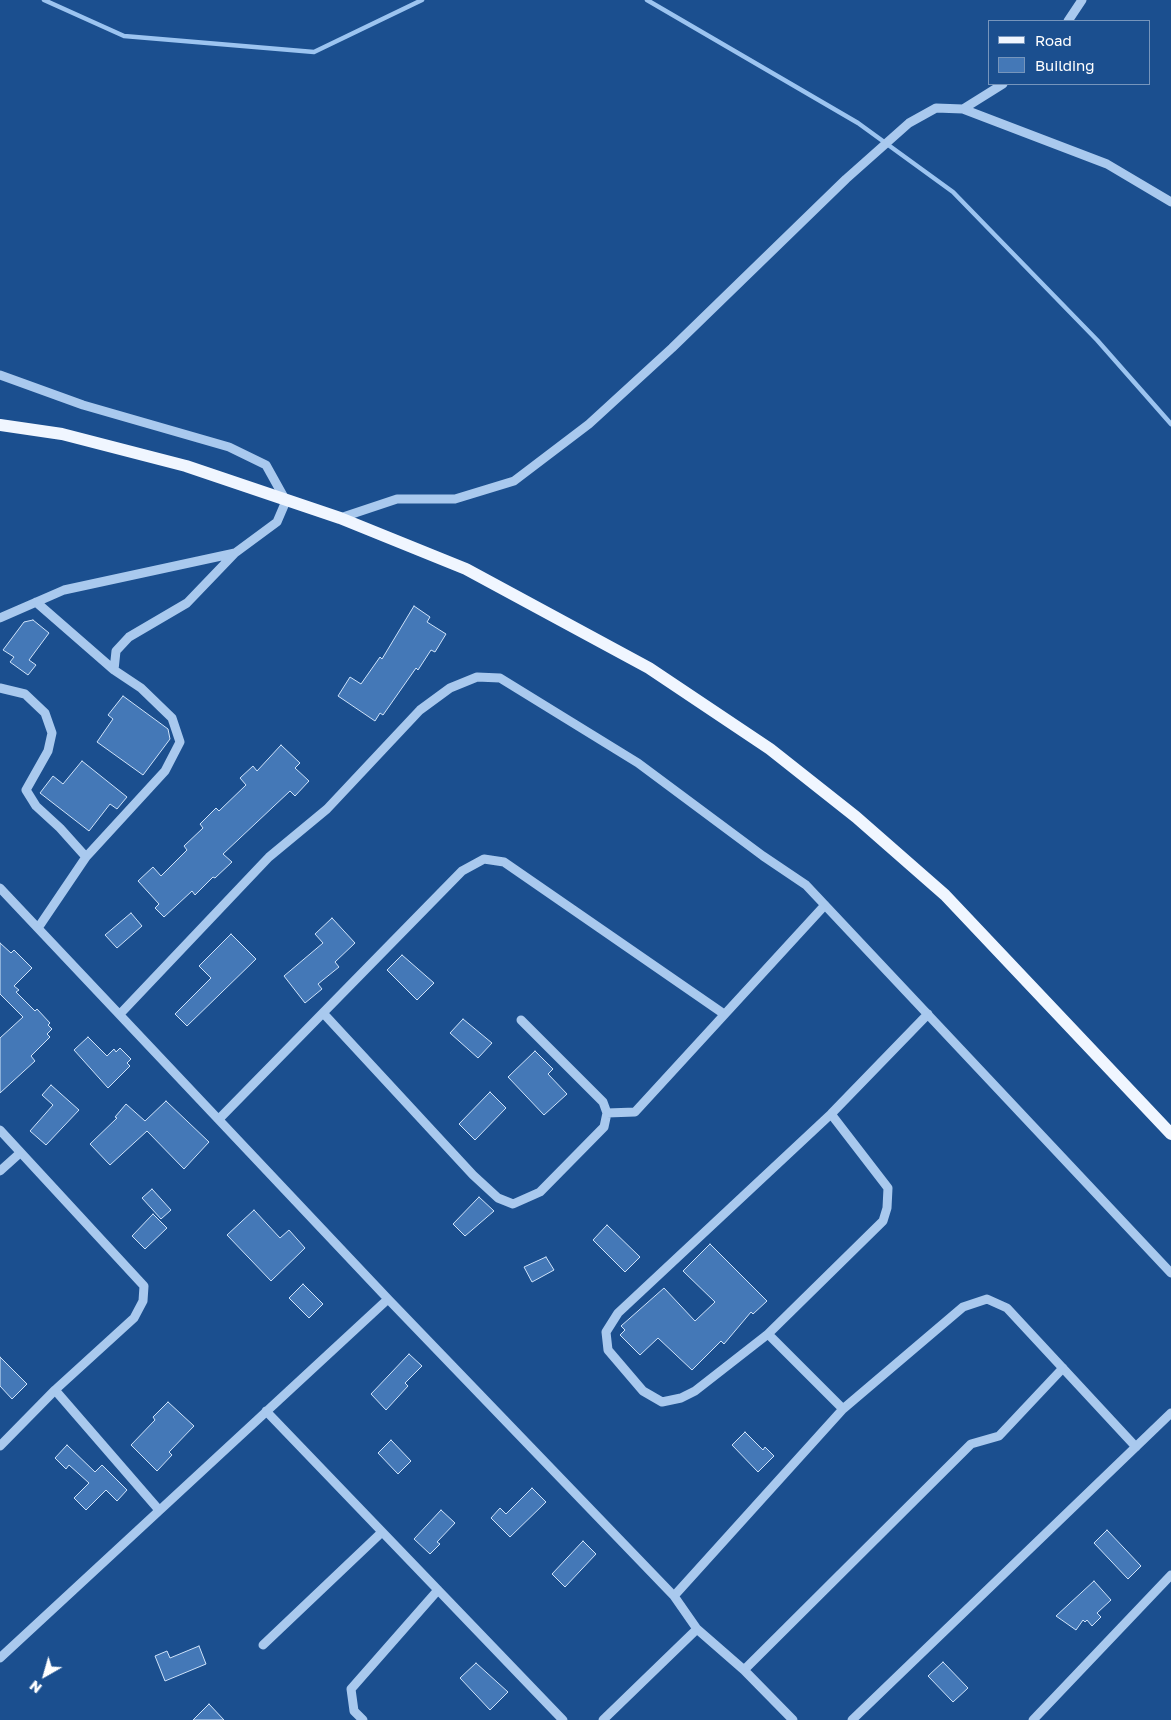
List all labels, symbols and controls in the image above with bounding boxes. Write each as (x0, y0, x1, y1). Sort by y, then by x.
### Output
legend (988, 20, 1151, 85)
text: Road (1035, 31, 1072, 49)
text: Building (1035, 56, 1095, 74)
north arrow (20, 1650, 70, 1700)
text: N (26, 1677, 45, 1697)

